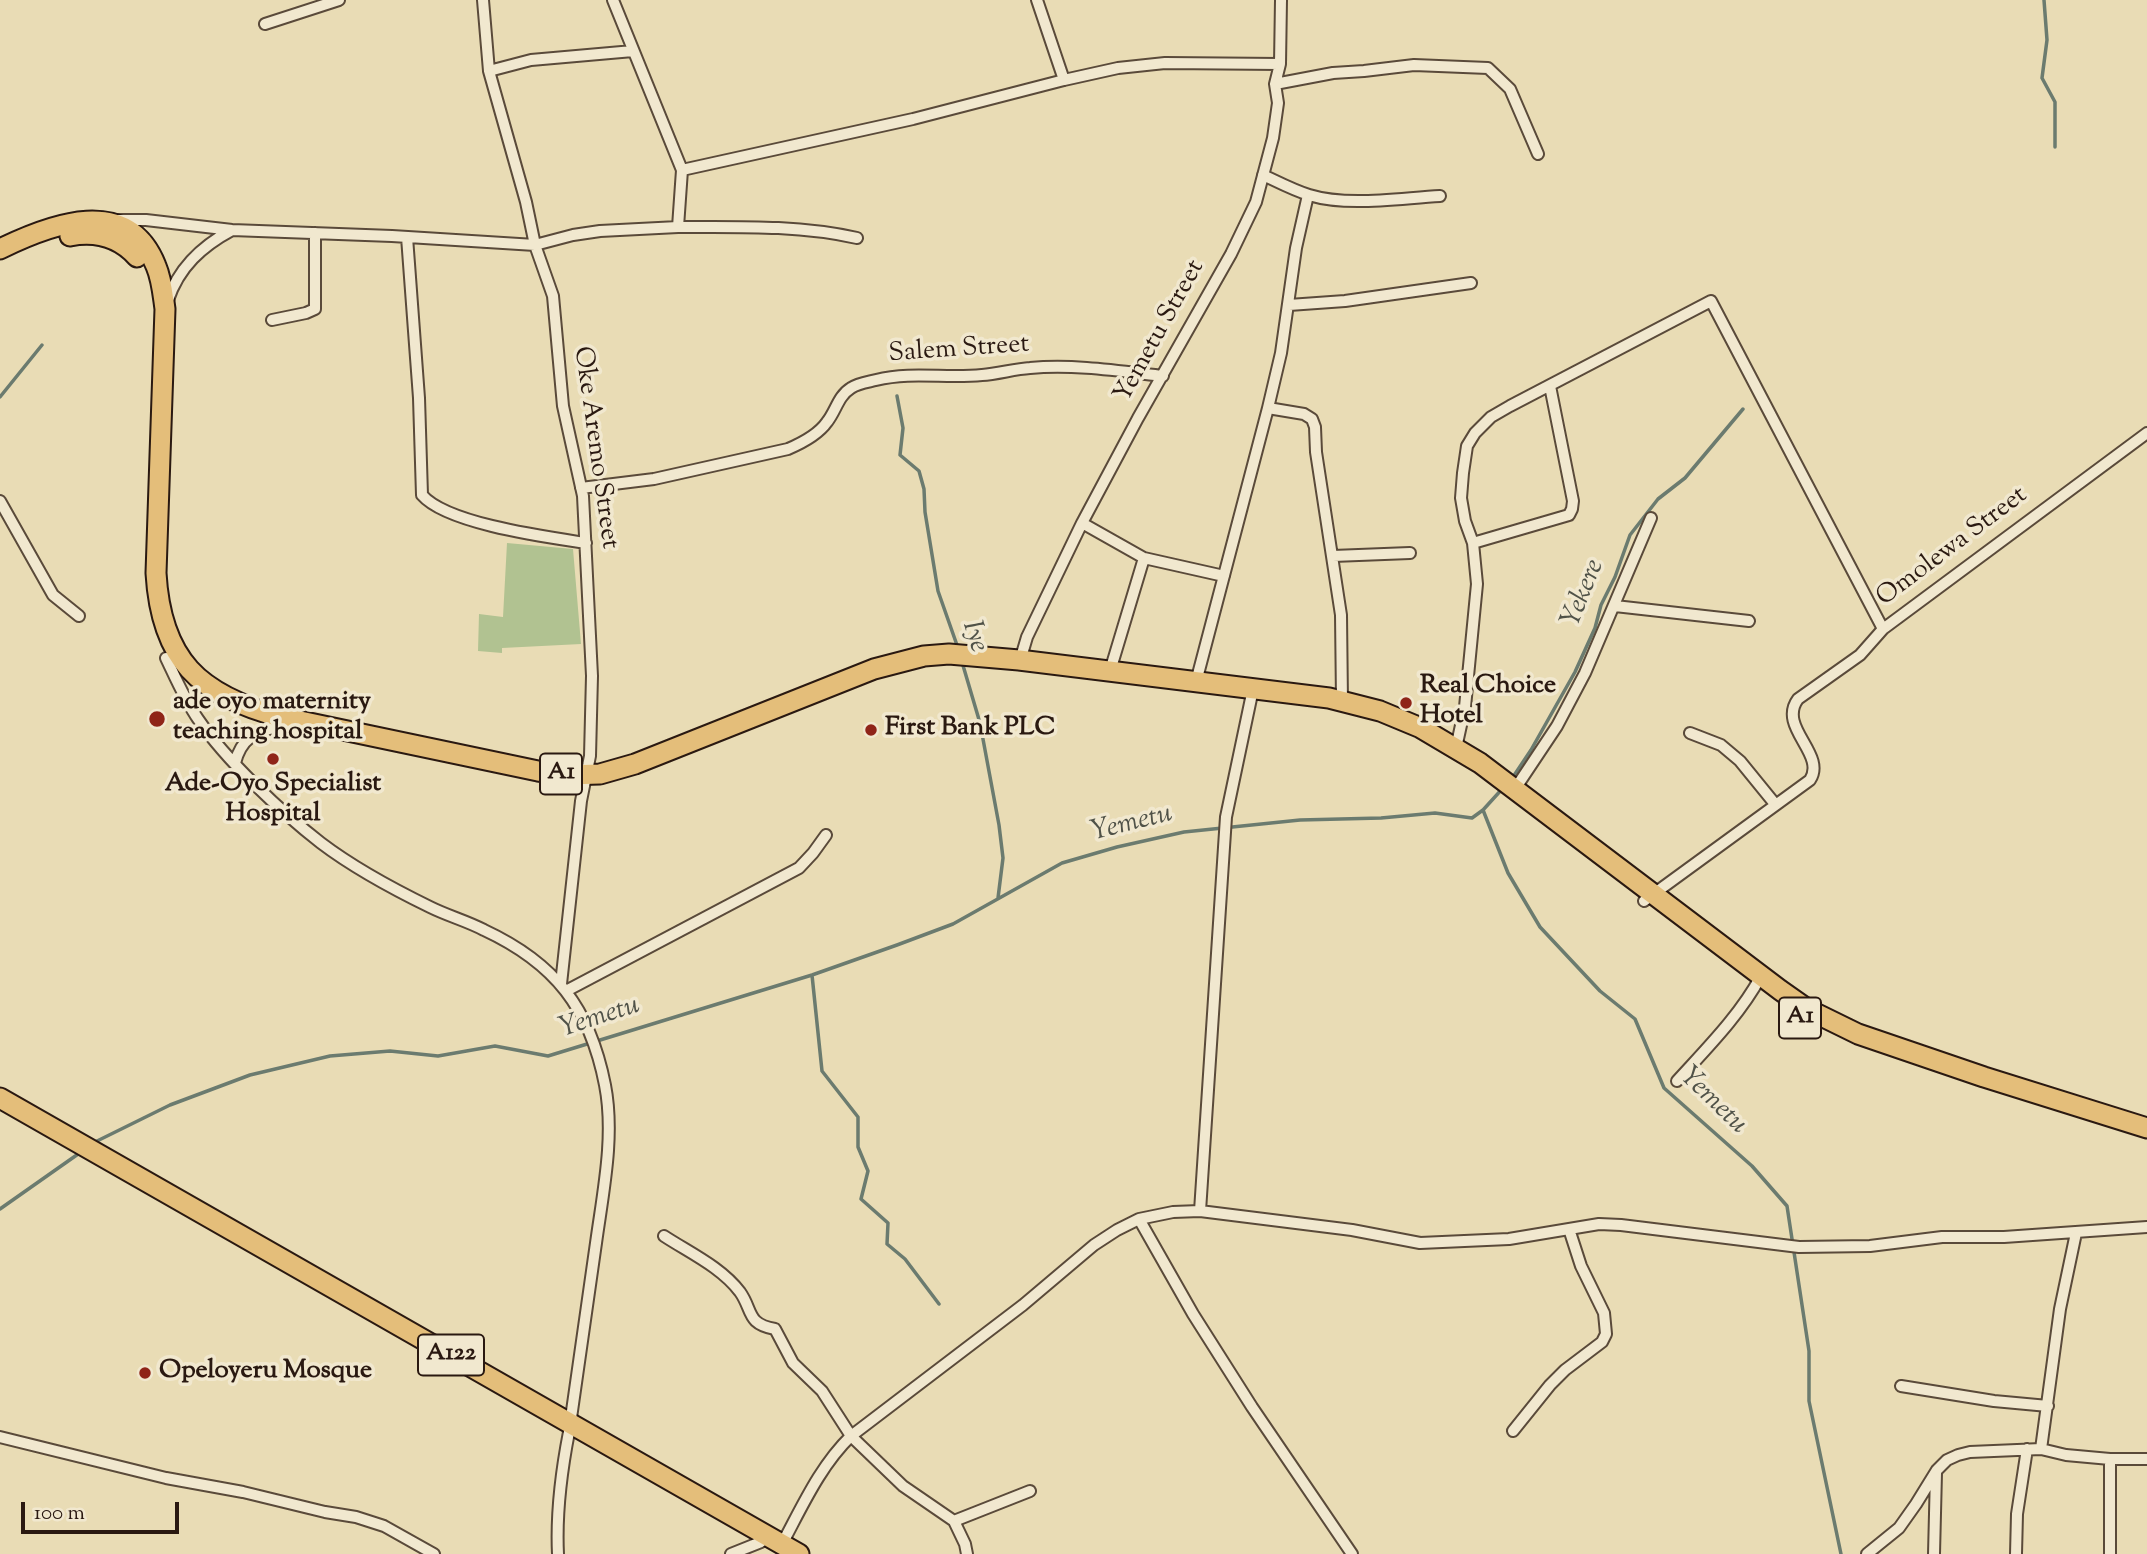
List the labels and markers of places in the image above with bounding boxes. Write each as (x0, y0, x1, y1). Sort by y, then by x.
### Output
place label: Real Choice Hotel (1420, 672, 1556, 734)
place label: ade oyo maternity teaching hospital (173, 688, 371, 750)
marker: Real Choice Hotel (1398, 695, 1414, 711)
marker: ade oyo maternity teaching hospital (147, 709, 167, 729)
place label: First Bank PLC (885, 714, 1055, 746)
marker: First Bank PLC (863, 722, 879, 738)
marker: Ade-Oyo Specialist Hospital (265, 751, 281, 767)
place label: Ade-Oyo Specialist Hospital (165, 770, 381, 832)
place label: Opeloyeru Mosque (159, 1357, 372, 1389)
marker: Opeloyeru Mosque (137, 1365, 153, 1381)

